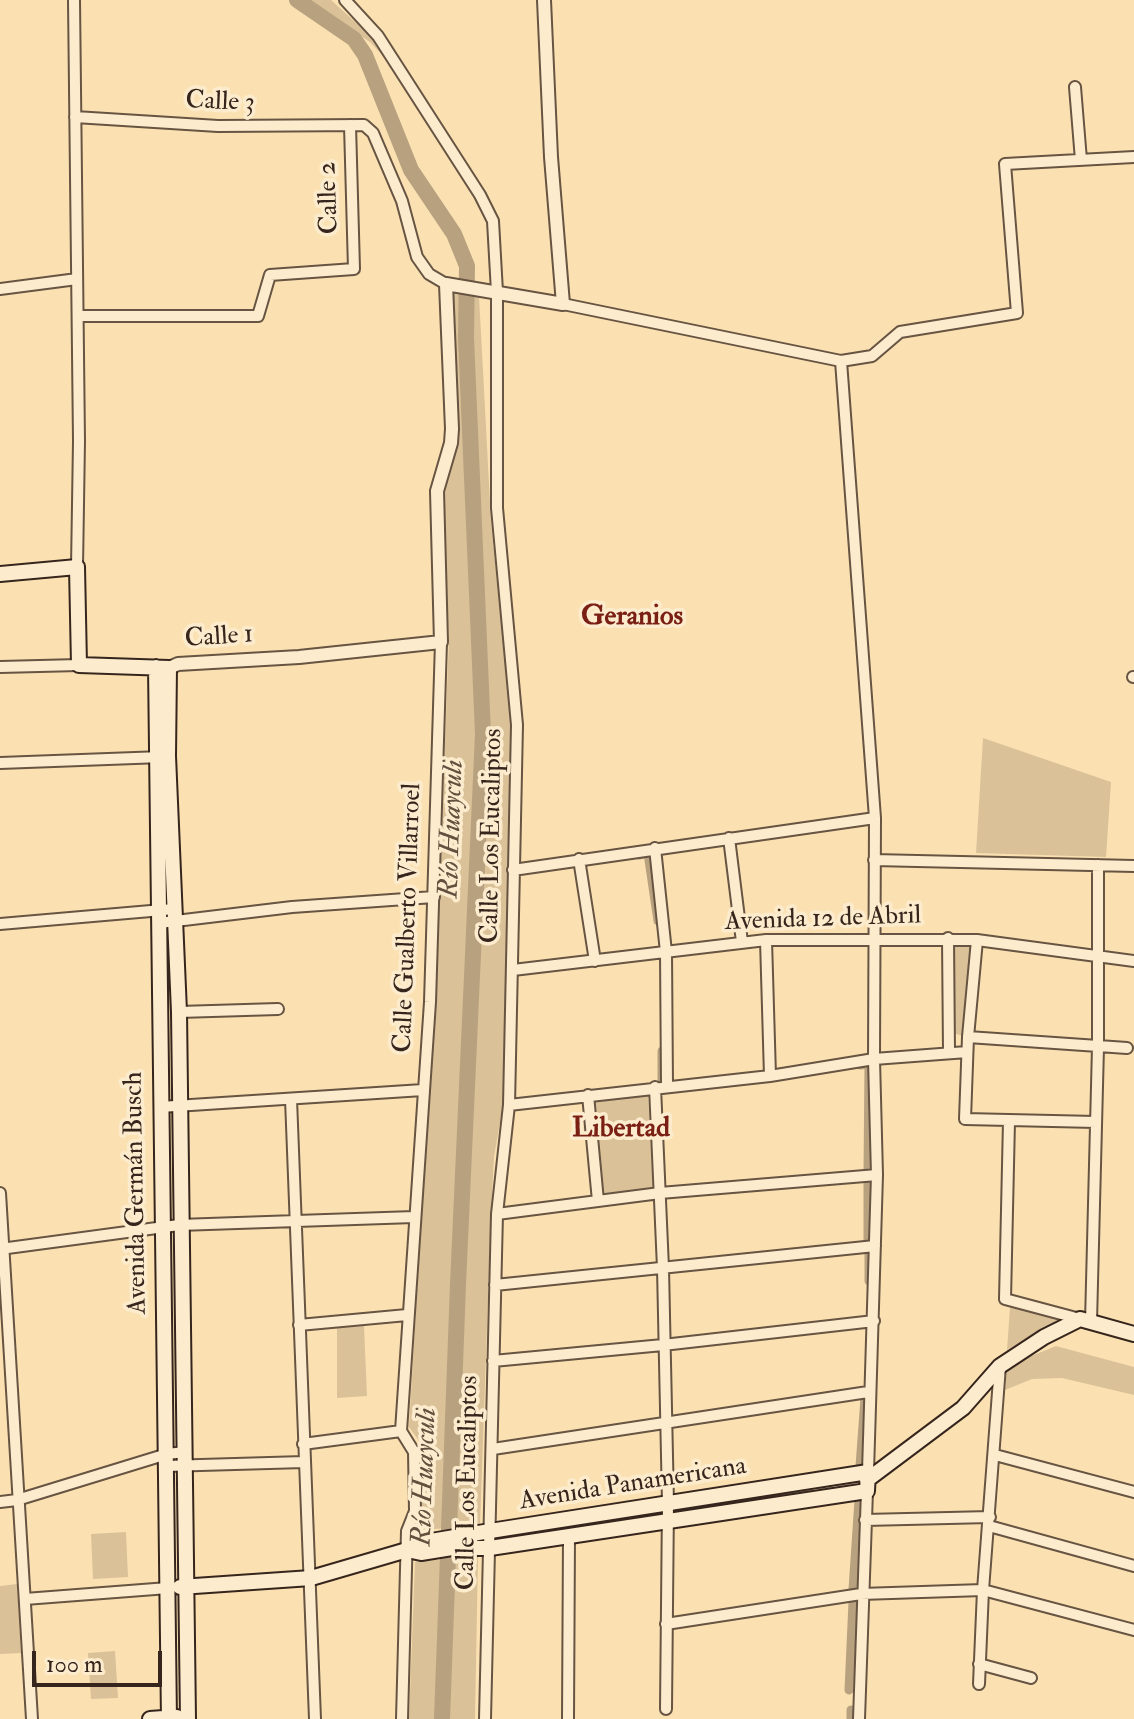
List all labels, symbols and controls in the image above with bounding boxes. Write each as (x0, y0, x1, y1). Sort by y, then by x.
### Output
street label: Calle 3 (185, 86, 255, 120)
street label: Calle 2 (313, 161, 347, 235)
district label: Geranios (581, 601, 683, 635)
street label: Calle 1 (184, 620, 254, 656)
street label: Calle Los Eucaliptos (476, 728, 510, 944)
water label: Río Huayculi (434, 759, 472, 899)
street label: Calle Gualberto Villarroel (389, 783, 429, 1053)
street label: Avenida 12 de Abril (724, 901, 922, 939)
street label: Avenida Germán Busch (119, 1071, 155, 1315)
district label: Libertad (572, 1113, 670, 1147)
street label: Calle Los Eucaliptos (452, 1375, 486, 1591)
water label: Río Huayculi (407, 1407, 445, 1547)
street label: Avenida Panamericana (517, 1452, 749, 1518)
scale bar (36, 1635, 166, 1685)
text: 100 m (46, 1649, 103, 1680)

